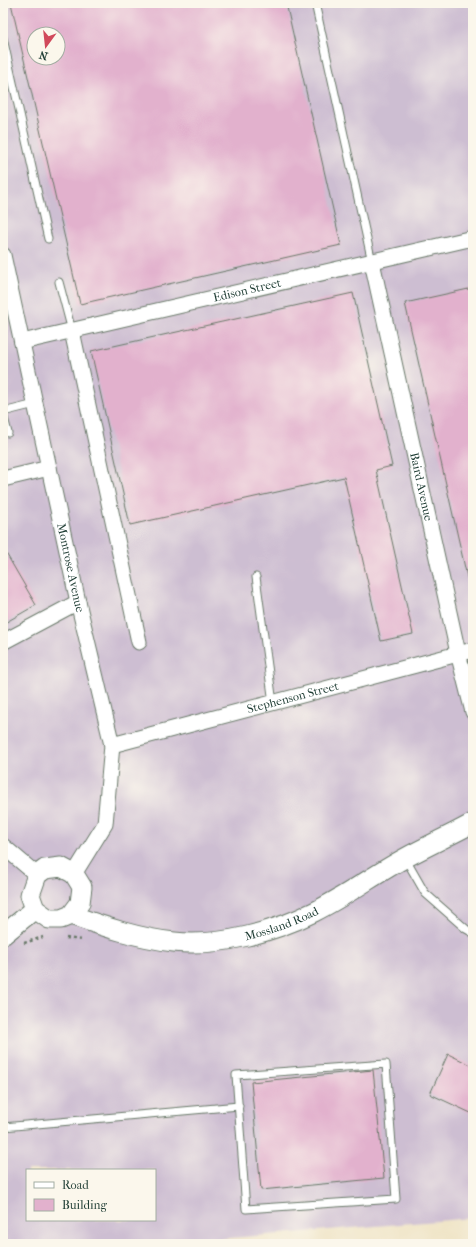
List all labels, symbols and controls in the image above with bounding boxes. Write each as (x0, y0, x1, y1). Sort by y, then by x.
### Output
north arrow (26, 26, 66, 66)
text: N (37, 48, 49, 63)
street label: Edison Street (212, 275, 283, 305)
street label: Baird Avenue (407, 451, 436, 522)
street label: Montrose Avenue (54, 522, 87, 614)
street label: Stephenson Street (246, 678, 341, 716)
street label: Mossland Road (243, 904, 321, 943)
legend (26, 1169, 156, 1221)
text: Road (62, 1178, 89, 1192)
text: Building (62, 1198, 107, 1212)

